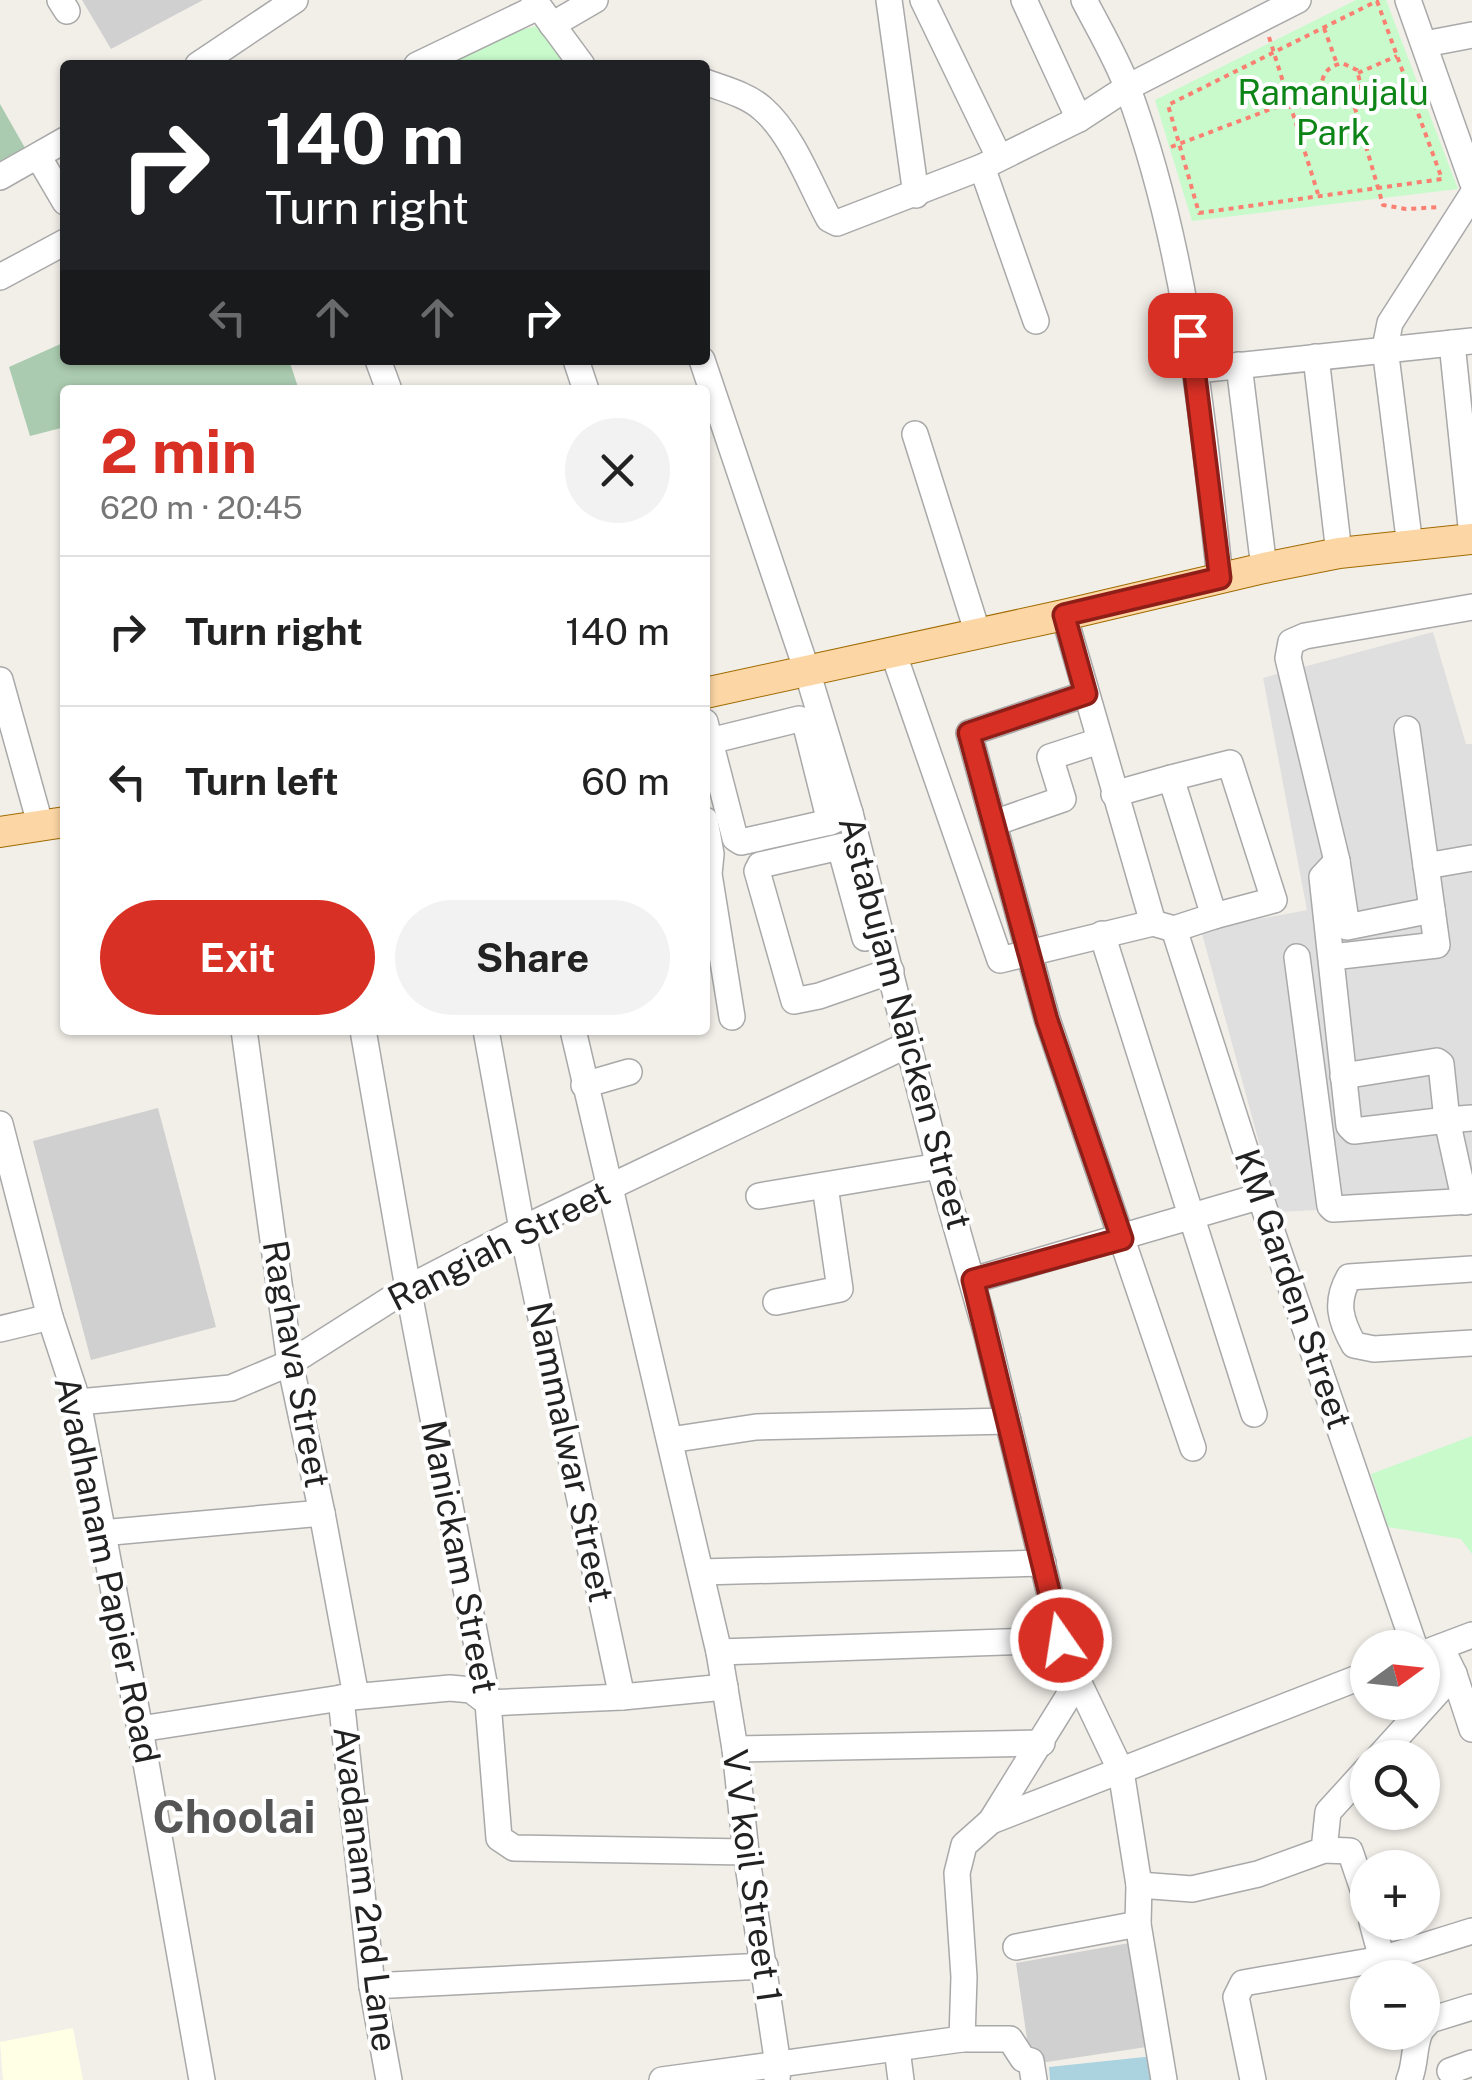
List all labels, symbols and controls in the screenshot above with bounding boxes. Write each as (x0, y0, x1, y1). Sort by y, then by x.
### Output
park label: Ramanujalu Park (1237, 72, 1429, 153)
text: 140 m (265, 97, 464, 180)
icon: right (100, 100, 230, 230)
text: Turn right (265, 181, 469, 234)
icon: left (200, 290, 255, 345)
icon: ahead (305, 290, 360, 345)
icon: ahead (410, 290, 465, 345)
icon: right (515, 290, 570, 345)
pin (1148, 293, 1233, 378)
icon: arrive (1163, 308, 1218, 363)
text: 2 min (100, 416, 257, 487)
button: close (565, 418, 670, 523)
text: 620 m · 20:45 (100, 489, 303, 526)
icon: right (100, 604, 155, 659)
text: Turn right (185, 609, 363, 654)
text: 140 m (565, 609, 670, 654)
icon: left (100, 754, 155, 809)
text: Turn left (185, 759, 339, 804)
text: 60 m (581, 759, 670, 804)
street label: Astabujam Naicken Street (831, 812, 980, 1234)
button: Exit (100, 900, 375, 1015)
button: Share (395, 900, 670, 1015)
street label: KM Garden Street (1226, 1143, 1361, 1434)
street label: Rangiah Street (381, 1172, 617, 1319)
street label: Raghava Street (255, 1237, 338, 1491)
street label: Nammalwar Street (519, 1298, 622, 1606)
street label: Avadhanam Papier Road (46, 1373, 168, 1767)
street label: Manickam Street (413, 1417, 506, 1697)
position arrow (1009, 1588, 1113, 1692)
north arrow (1350, 1630, 1440, 1720)
map controls (1350, 1630, 1440, 2050)
street label: Avadanam 2nd Lane (325, 1724, 406, 2054)
button: search (1350, 1740, 1440, 1830)
street label: V V koil Street 1 (714, 1747, 791, 2005)
district label: Choolai (153, 1790, 315, 1843)
button: + (1350, 1850, 1440, 1940)
button: − (1350, 1960, 1440, 2050)

